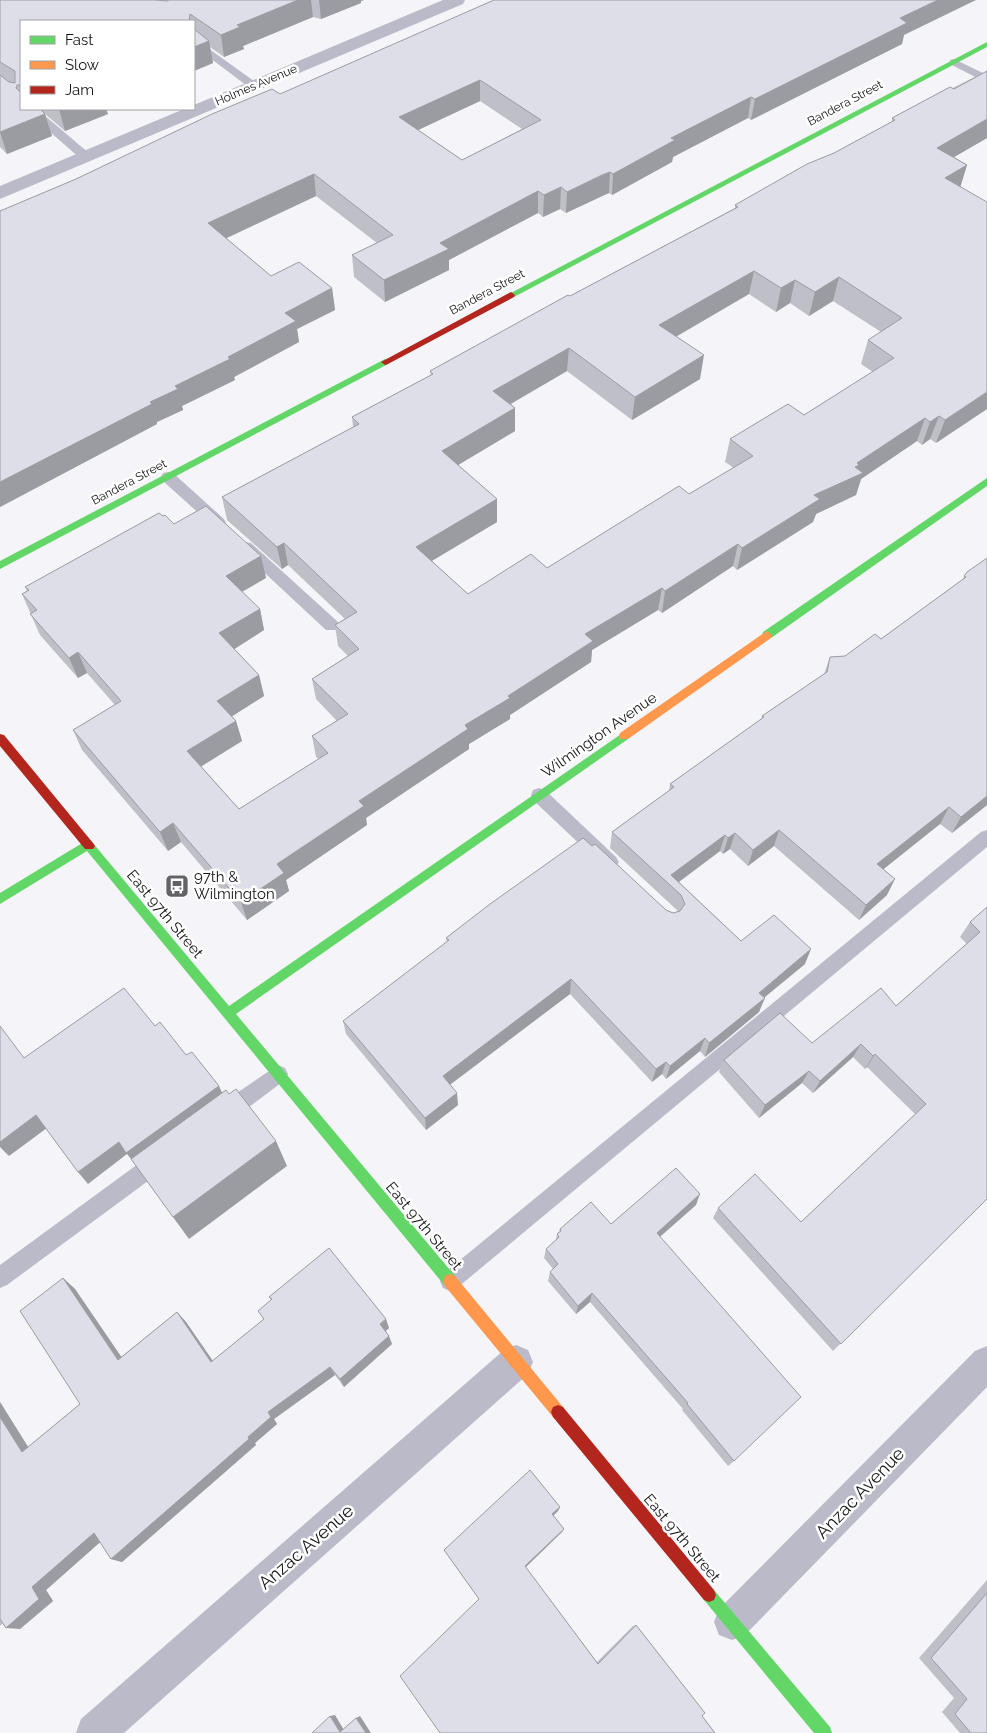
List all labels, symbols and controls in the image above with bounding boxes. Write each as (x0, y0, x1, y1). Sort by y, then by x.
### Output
legend (20, 20, 195, 110)
text: Fast (65, 31, 93, 49)
text: Slow (65, 56, 99, 74)
street label: Holmes Avenue (213, 61, 299, 109)
street label: Bandera Street (805, 77, 885, 129)
text: Jam (65, 81, 94, 99)
street label: Bandera Street (447, 266, 527, 318)
street label: Bandera Street (89, 456, 169, 508)
street label: Wilmington Avenue (538, 688, 660, 782)
street label: East 97th Street (123, 866, 207, 962)
place label: 97th & Wilmington (194, 868, 275, 903)
bus stop icon: 97th & Wilmington (164, 873, 190, 899)
street label: East 97th Street (382, 1178, 466, 1274)
street label: Anzac Avenue (811, 1442, 909, 1543)
street label: East 97th Street (640, 1490, 724, 1586)
street label: Anzac Avenue (254, 1500, 358, 1593)

